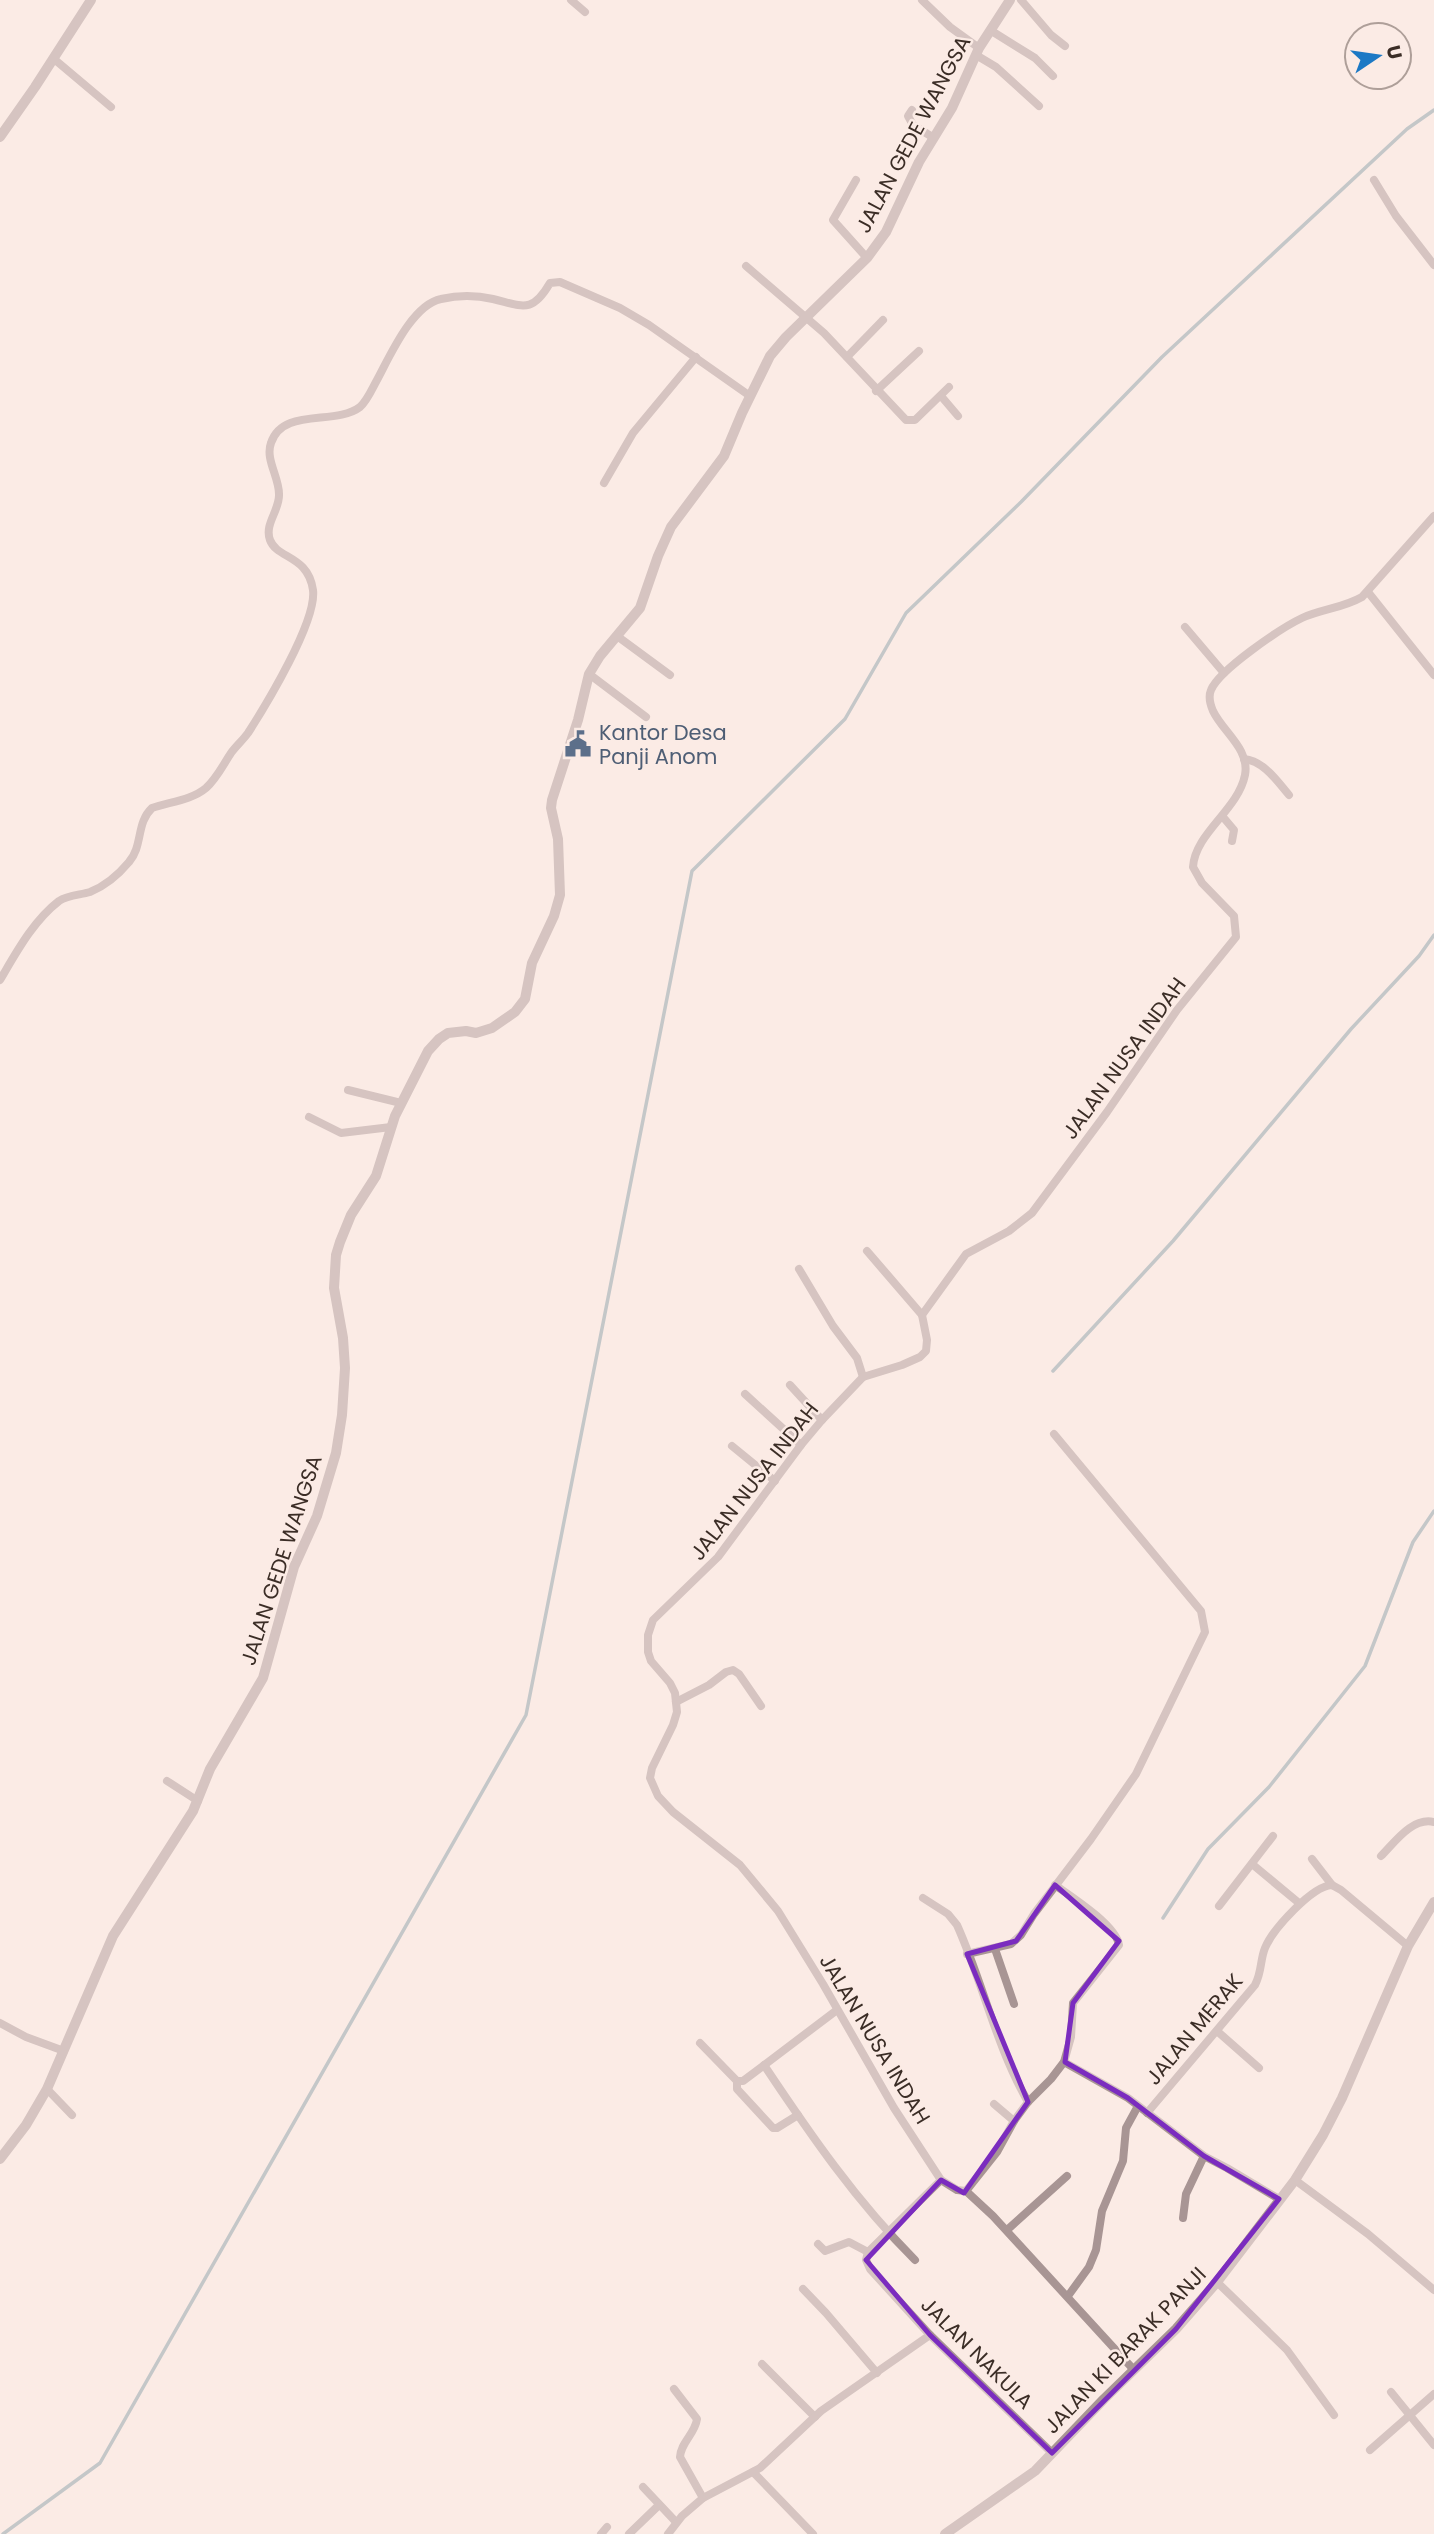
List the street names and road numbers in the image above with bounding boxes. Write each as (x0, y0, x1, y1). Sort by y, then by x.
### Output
street label: JALAN GEDE WANGSA (849, 30, 977, 238)
street label: JALAN NUSA INDAH (1055, 971, 1193, 1145)
street label: JALAN NUSA INDAH (683, 1396, 825, 1566)
street label: JALAN GEDE WANGSA (233, 1451, 329, 1669)
street label: JALAN NUSA INDAH (813, 1949, 937, 2129)
street label: JALAN MERAK (1139, 1967, 1249, 2091)
street label: JALAN KI BARAK PANJI (1038, 2260, 1212, 2440)
street label: JALAN NAKULA (914, 2290, 1040, 2416)

